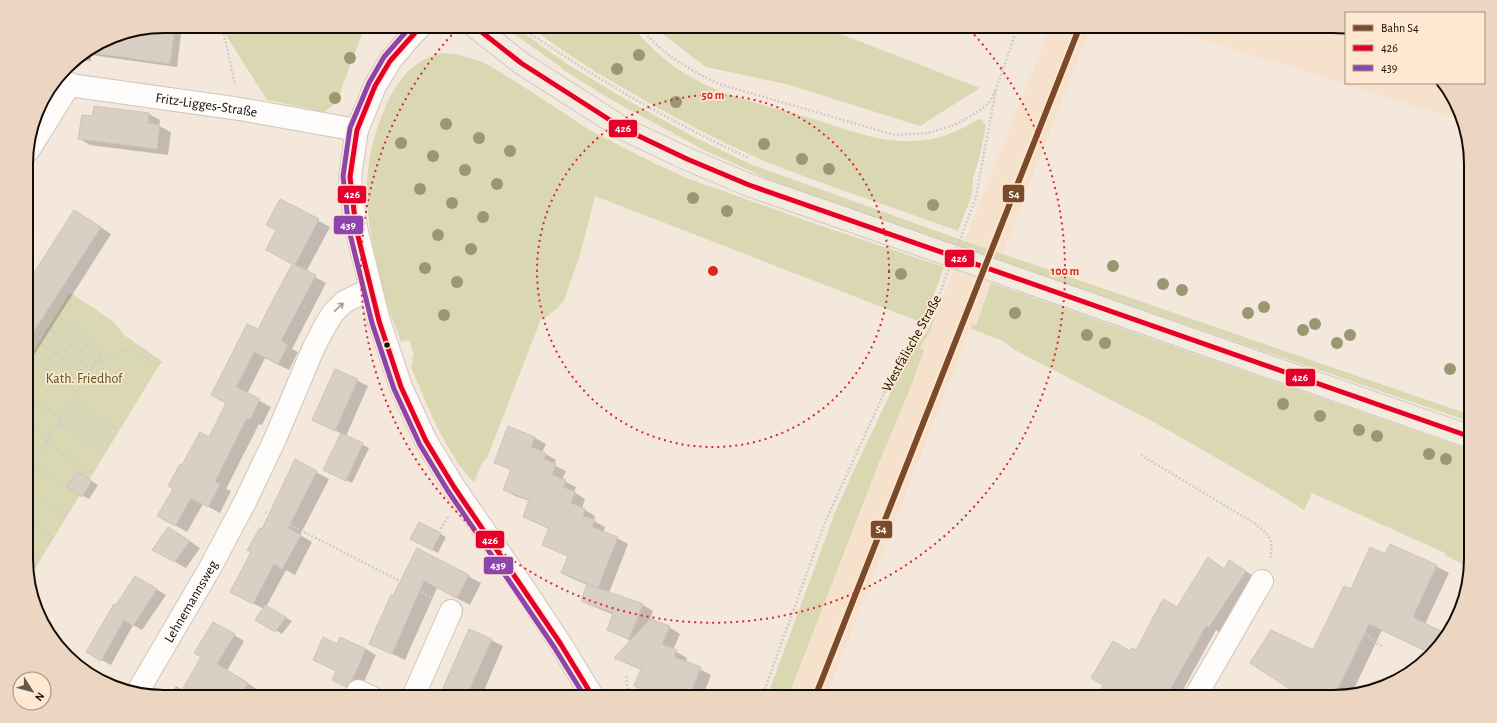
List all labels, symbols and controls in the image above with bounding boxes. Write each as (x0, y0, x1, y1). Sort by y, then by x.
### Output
legend (1345, 12, 1485, 84)
text: Bahn S4 (1381, 22, 1419, 34)
text: 426 (1381, 42, 1398, 54)
text: 439 (1381, 62, 1398, 74)
text: 50 m (702, 89, 725, 101)
street label: Fritz-Ligges-Straße (155, 91, 258, 120)
line badge: 426 (608, 119, 638, 138)
text: 426 (615, 123, 631, 134)
line badge: S4 (1002, 184, 1025, 203)
line badge: 426 (337, 185, 367, 204)
text: 426 (344, 189, 360, 200)
text: S4 (1008, 189, 1020, 200)
line badge: 439 (333, 215, 364, 235)
text: 439 (340, 220, 356, 231)
line badge: 426 (944, 249, 975, 268)
text: 426 (951, 253, 967, 264)
centre of rings (706, 264, 720, 278)
text: 100 m (1051, 265, 1079, 277)
street label: Westfälische Straße (880, 293, 944, 394)
one-way arrow (334, 302, 345, 311)
unlabelled marker (382, 340, 392, 350)
line badge: 426 (1285, 368, 1316, 387)
park label: Kath. Friedhof (46, 372, 123, 386)
text: 426 (1292, 372, 1308, 383)
line badge: S4 (870, 520, 893, 539)
text: S4 (875, 524, 887, 535)
line badge: 426 (475, 530, 505, 549)
text: 426 (482, 535, 498, 546)
line badge: 439 (483, 556, 514, 575)
street label: Lehnemannsweg (162, 558, 221, 645)
text: 439 (490, 560, 506, 571)
north arrow (12, 671, 52, 711)
text: N (33, 690, 46, 703)

